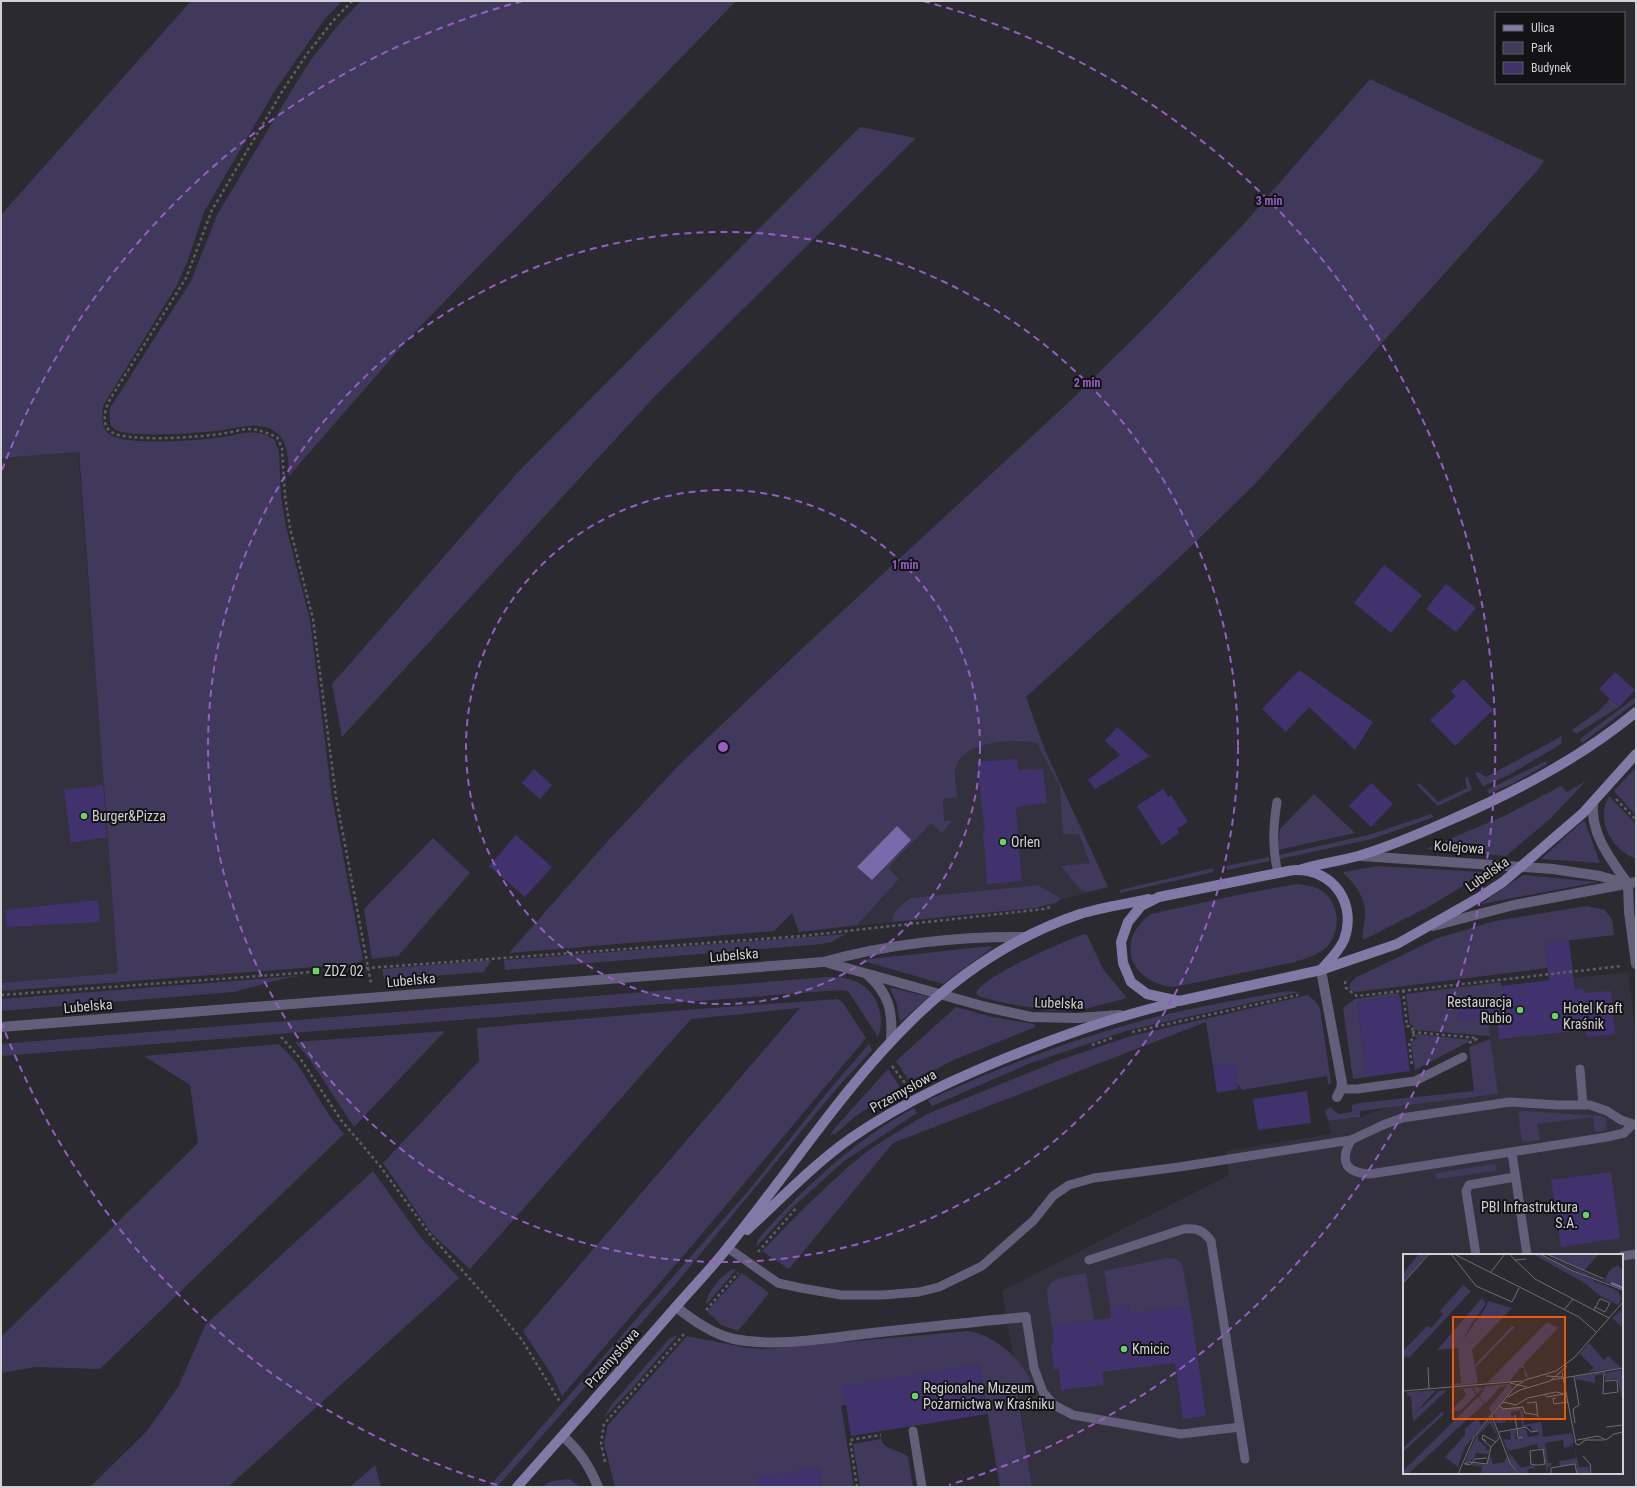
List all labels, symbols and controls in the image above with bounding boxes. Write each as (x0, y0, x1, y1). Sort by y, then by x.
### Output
legend (1495, 12, 1625, 84)
text: Ulica (1531, 21, 1555, 35)
text: Park (1531, 41, 1553, 55)
text: Budynek (1531, 61, 1572, 75)
text: 3 min (1256, 194, 1282, 208)
text: 2 min (1074, 376, 1100, 390)
text: 1 min (892, 558, 918, 572)
centre of rings (716, 740, 730, 754)
place label: Burger&Pizza (92, 808, 166, 824)
marker: Burger&Pizza (79, 811, 89, 821)
place label: Orlen (1011, 834, 1040, 850)
marker: Orlen (998, 837, 1008, 847)
street label: Kolejowa (1433, 837, 1485, 857)
street label: Lubelska (1462, 853, 1512, 895)
street label: Lubelska (709, 945, 759, 965)
place label: ZDZ 02 (324, 963, 364, 979)
marker: ZDZ 02 (311, 966, 321, 976)
street label: Lubelska (386, 970, 436, 990)
street label: Lubelska (1034, 994, 1084, 1012)
place label: Restauracja Rubio (1447, 994, 1512, 1026)
street label: Lubelska (63, 996, 113, 1016)
place label: Hotel Kraft Kraśnik (1563, 1000, 1623, 1032)
marker: Restauracja Rubio (1515, 1005, 1525, 1015)
marker: Hotel Kraft Kraśnik (1550, 1011, 1560, 1021)
street label: Przemysłowa (867, 1066, 939, 1116)
place label: PBI Infrastruktura S.A. (1481, 1199, 1578, 1231)
marker: PBI Infrastruktura S.A. (1581, 1210, 1591, 1220)
inset map (1403, 1254, 1623, 1474)
street label: Przemysłowa (582, 1325, 642, 1391)
place label: Kmicic (1132, 1341, 1169, 1357)
marker: Kmicic (1119, 1344, 1129, 1354)
place label: Regionalne Muzeum Pożarnictwa w Kraśniku (923, 1380, 1054, 1412)
marker: Regionalne Muzeum Pożarnictwa w Kraśniku (910, 1391, 920, 1401)

